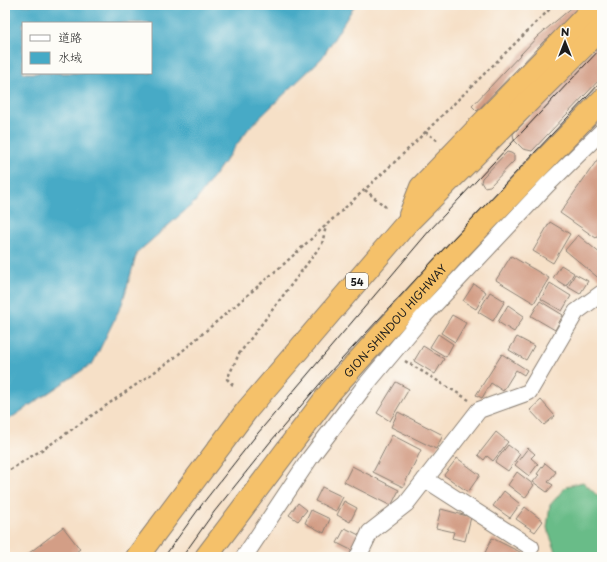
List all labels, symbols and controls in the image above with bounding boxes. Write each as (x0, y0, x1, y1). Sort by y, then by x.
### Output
legend (22, 22, 152, 74)
north arrow (545, 22, 585, 62)
text: N (561, 23, 570, 40)
text: 道路 (58, 28, 82, 46)
text: 水域 (58, 48, 82, 66)
street label: GION-SHINDOU HIGHWAY (339, 260, 450, 381)
road number: 54 (346, 273, 368, 289)

